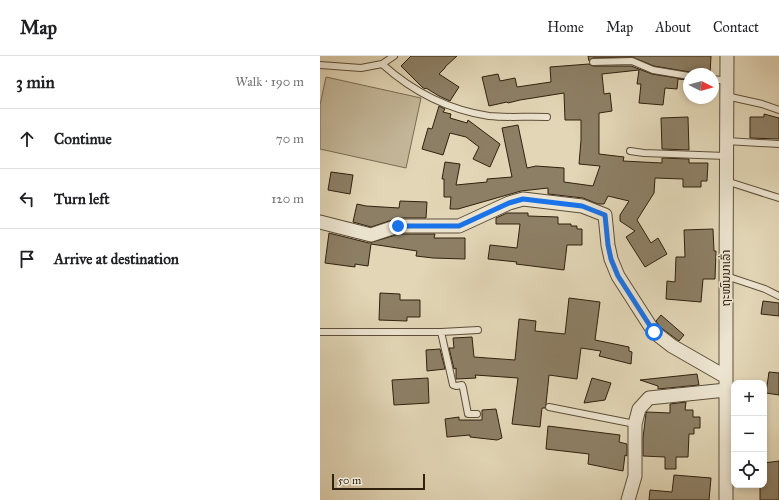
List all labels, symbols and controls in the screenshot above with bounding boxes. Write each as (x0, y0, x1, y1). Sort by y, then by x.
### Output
text: Map (20, 16, 57, 39)
text: Home (547, 19, 584, 36)
text: Map (606, 19, 633, 36)
text: About (655, 19, 691, 36)
text: Contact (713, 19, 759, 36)
north arrow (683, 68, 719, 104)
text: 3 min (16, 72, 55, 93)
text: Walk · 190 m (235, 74, 304, 90)
icon: ahead (16, 128, 38, 150)
text: Continue (54, 130, 112, 148)
text: 70 m (276, 131, 304, 147)
icon: left (16, 188, 38, 210)
text: Turn left (54, 190, 110, 208)
text: 120 m (271, 191, 304, 207)
route end (389, 217, 407, 235)
icon: arrive (16, 248, 38, 270)
text: Arrive at destination (54, 250, 179, 268)
street label: ຖະໜົນນາເລົ່າ (717, 250, 733, 306)
route start (645, 323, 663, 341)
map controls (731, 380, 767, 488)
button: + (731, 380, 767, 416)
button: − (731, 416, 767, 452)
button: locate (731, 452, 767, 488)
scale bar (332, 472, 425, 491)
text: 50 m (338, 474, 361, 487)

